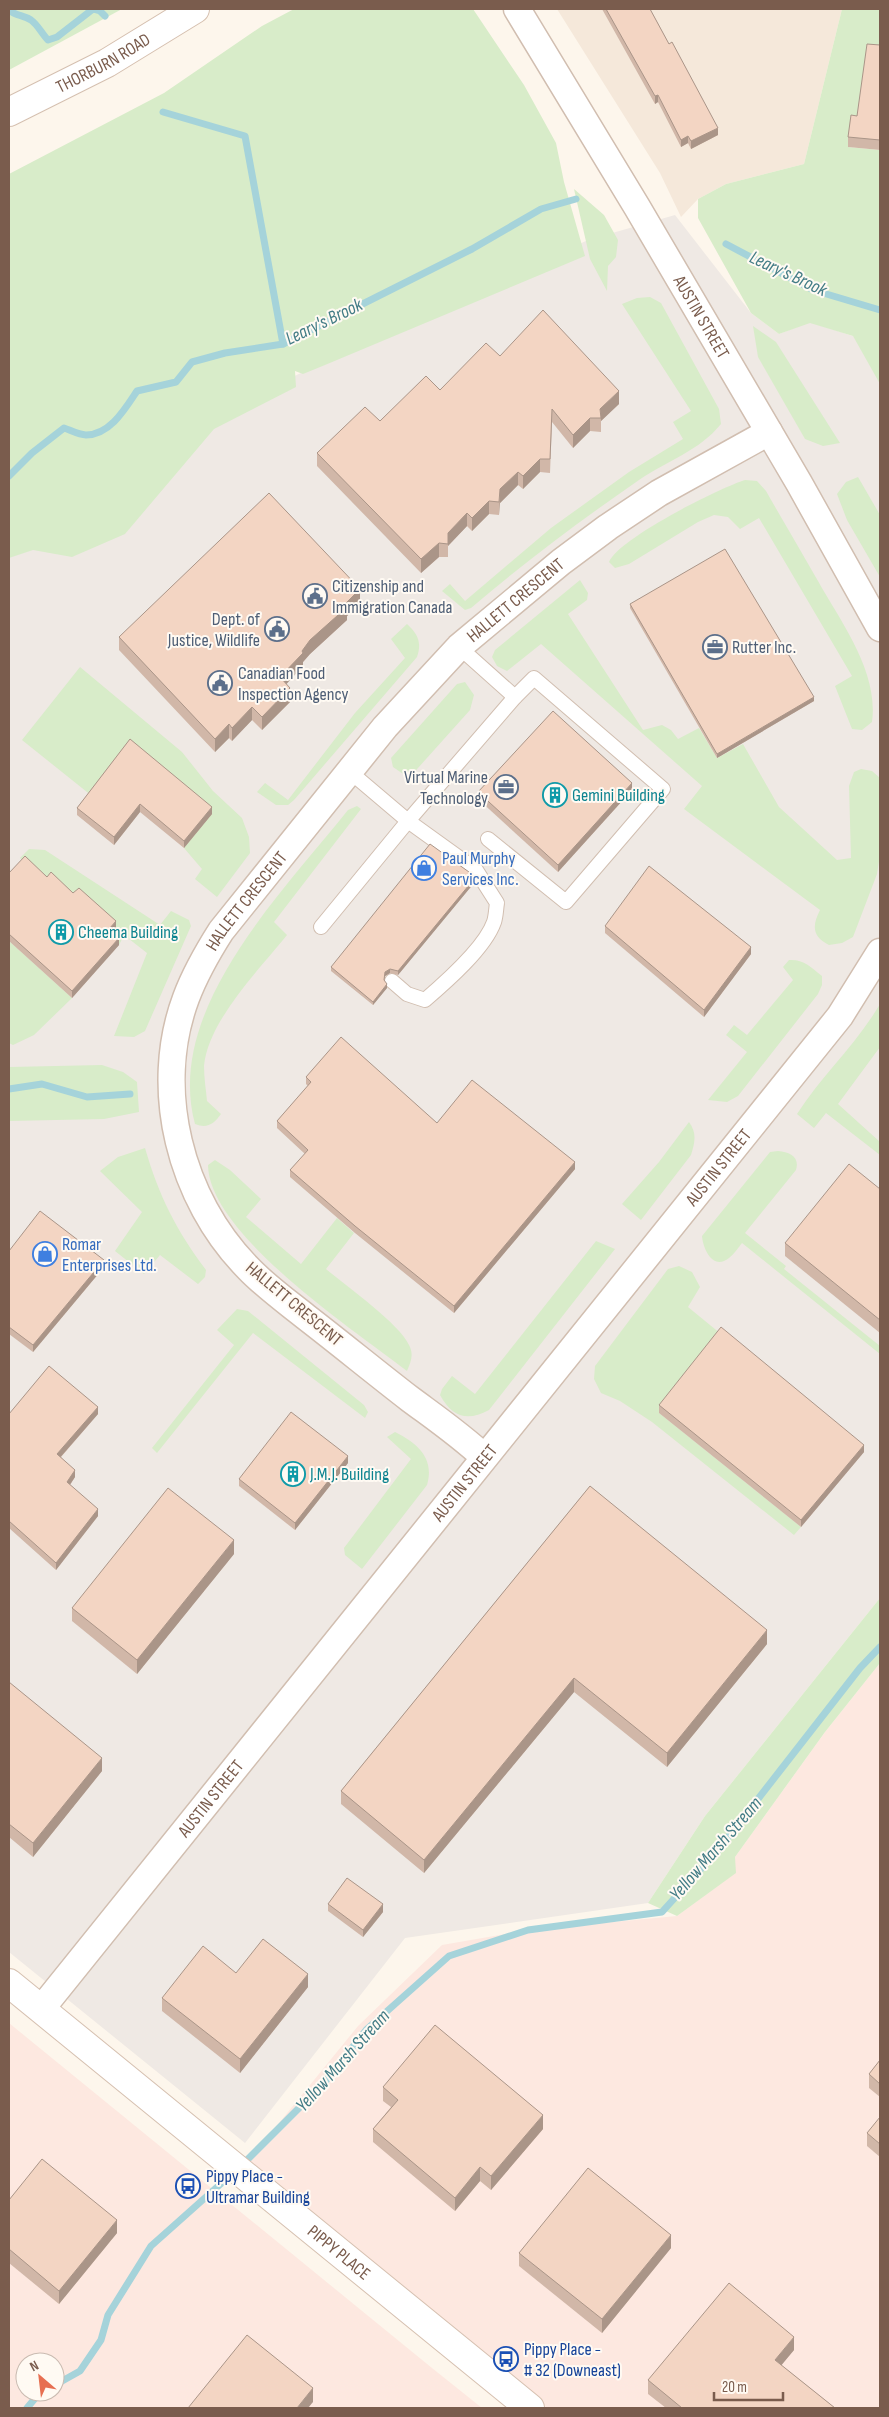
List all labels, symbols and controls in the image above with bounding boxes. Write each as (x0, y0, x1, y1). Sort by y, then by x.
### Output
street label: THORBURN ROAD (52, 29, 154, 97)
water label: Leary's Brook (746, 246, 831, 302)
street label: AUSTIN STREET (669, 271, 734, 362)
water label: Leary's Brook (282, 293, 367, 350)
street label: HALLETT CRESCENT (463, 554, 568, 647)
place label: Citizenship and Immigration Canada (332, 576, 452, 618)
public building icon: Citizenship and Immigration Canada (302, 583, 328, 609)
place label: Dept. of Justice, Wildlife (167, 609, 261, 651)
public building icon: Dept. of Justice, Wildlife (264, 616, 290, 642)
office icon: Rutter Inc. (702, 634, 728, 660)
place label: Rutter Inc. (732, 637, 796, 658)
place label: Canadian Food Inspection Agency (238, 663, 349, 705)
public building icon: Canadian Food Inspection Agency (207, 670, 233, 696)
place label: Virtual Marine Technology (404, 767, 488, 809)
office icon: Virtual Marine Technology (493, 774, 519, 800)
building icon: Gemini Building (542, 782, 568, 808)
place label: Gemini Building (572, 785, 665, 806)
street label: HALLETT CRESCENT (201, 847, 291, 954)
place label: Paul Murphy Services Inc. (442, 848, 519, 890)
shop icon: Paul Murphy Services Inc. (411, 855, 437, 881)
building icon: Cheema Building (48, 919, 74, 945)
place label: Cheema Building (78, 922, 178, 943)
street label: AUSTIN STREET (681, 1125, 755, 1211)
place label: Romar Enterprises Ltd. (62, 1234, 157, 1276)
shop icon: Romar Enterprises Ltd. (32, 1241, 58, 1267)
street label: HALLETT CRESCENT (241, 1257, 347, 1351)
street label: AUSTIN STREET (427, 1440, 502, 1526)
building icon: J.M.J. Building (280, 1461, 306, 1487)
place label: J.M.J. Building (309, 1464, 389, 1485)
street label: AUSTIN STREET (173, 1756, 248, 1842)
water label: Yellow Marsh Stream (665, 1792, 767, 1905)
water label: Yellow Marsh Stream (291, 2005, 395, 2117)
place label: Pippy Place - Ultramar Building (206, 2166, 310, 2208)
bus stop icon: Pippy Place - Ultramar Building (175, 2173, 201, 2199)
street label: PIPPY PLACE (303, 2220, 375, 2284)
place label: Pippy Place - # 32 (Downeast) (524, 2339, 621, 2381)
bus stop icon: Pippy Place - # 32 (Downeast) (493, 2346, 519, 2372)
north arrow (15, 2352, 65, 2402)
text: N (27, 2357, 41, 2375)
scale bar (714, 2370, 783, 2402)
text: 20 m (722, 2378, 747, 2397)

